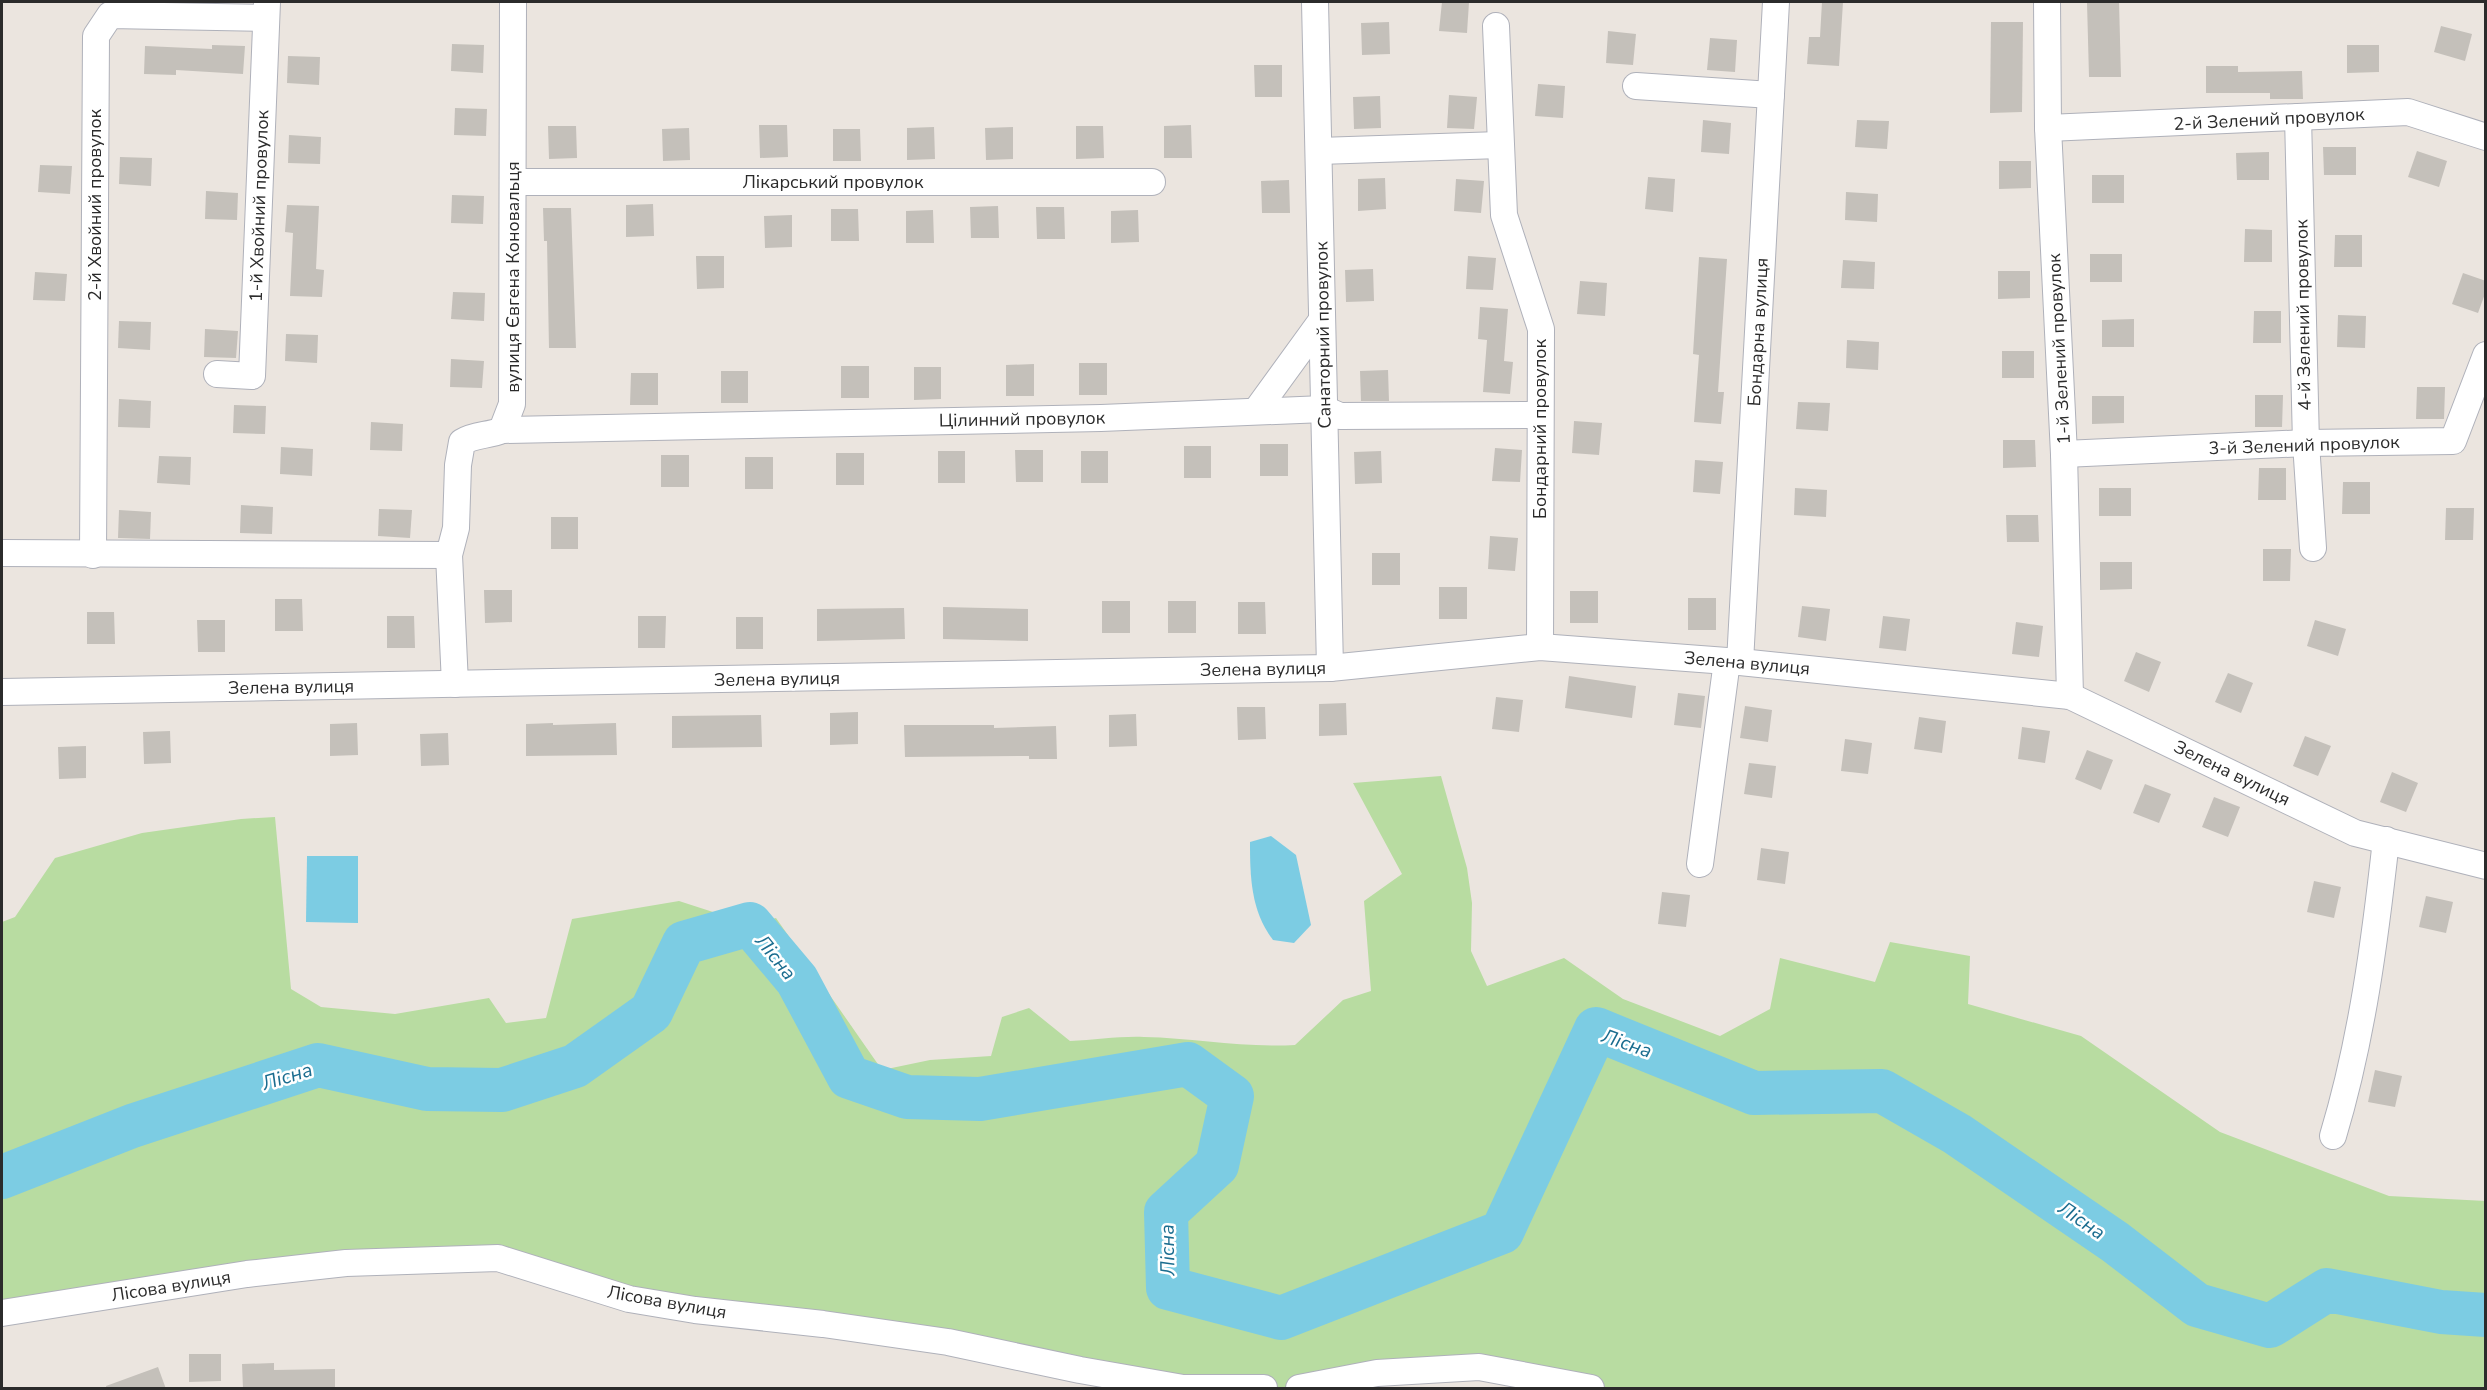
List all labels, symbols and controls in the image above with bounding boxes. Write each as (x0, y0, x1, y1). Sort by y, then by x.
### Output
street label: 2-й Зелений провулок (2173, 102, 2366, 136)
street label: 2-й Хвойний провулок (83, 108, 107, 301)
street label: 1-й Хвойний провулок (244, 109, 274, 302)
street label: вулиця Євгена Коновальця (501, 161, 525, 393)
street label: Лікарський провулок (743, 170, 924, 194)
street label: 4-й Зелений провулок (2289, 219, 2317, 411)
street label: Санаторний провулок (1309, 241, 1337, 429)
street label: 1-й Зелений провулок (2042, 252, 2076, 445)
street label: Бондарна вулиця (1742, 257, 1774, 407)
street label: Бондарний провулок (1528, 338, 1552, 519)
street label: Цілинний провулок (939, 406, 1106, 432)
street label: 3-й Зелений провулок (2208, 430, 2401, 460)
street label: Зелена вулиця (1683, 646, 1811, 680)
street label: Зелена вулиця (1200, 656, 1326, 682)
street label: Зелена вулиця (714, 666, 840, 692)
street label: Зелена вулиця (228, 674, 354, 700)
street label: Зелена вулиця (2170, 735, 2294, 811)
water label: Лісна (748, 928, 802, 986)
water label: Лісна (1597, 1022, 1656, 1065)
water label: Лісна (258, 1056, 316, 1097)
water label: Лісна (2052, 1194, 2111, 1246)
water label: Лісна (1154, 1224, 1181, 1277)
street label: Лісова вулиця (110, 1265, 232, 1307)
street label: Лісова вулиця (606, 1280, 728, 1324)

